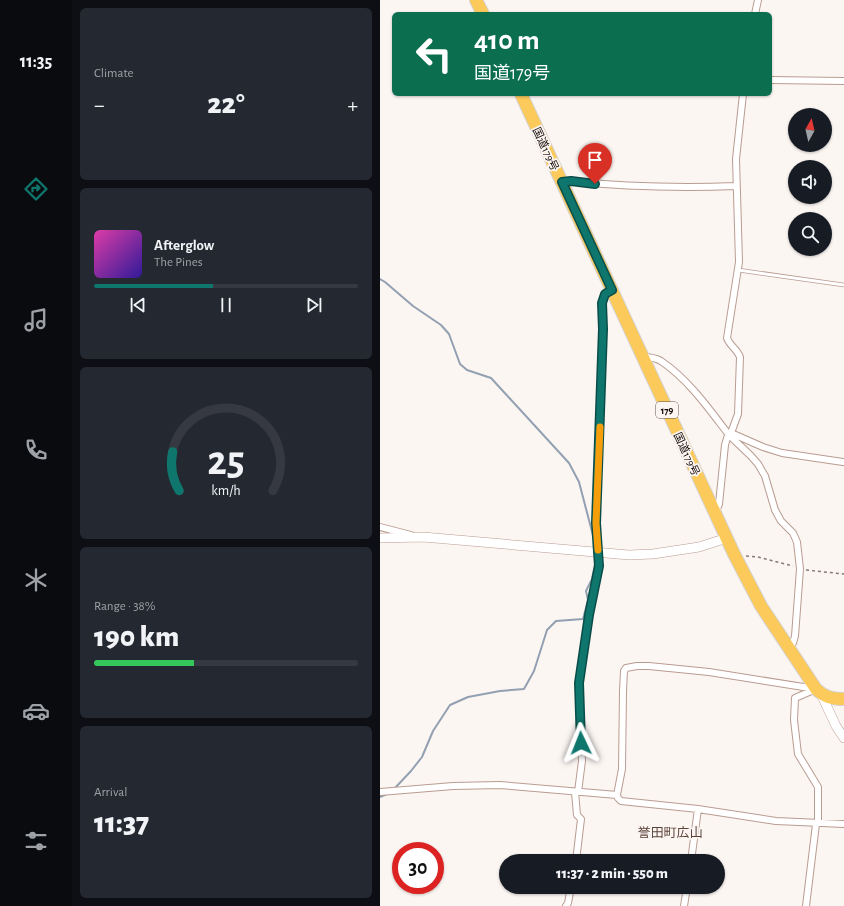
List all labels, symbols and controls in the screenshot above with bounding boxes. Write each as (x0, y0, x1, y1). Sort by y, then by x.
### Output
text: 410 m (474, 27, 540, 55)
icon: left (408, 28, 460, 80)
text: 11:35 (20, 53, 52, 71)
text: 国道179号 (474, 65, 550, 83)
text: Climate (94, 67, 133, 80)
text: 22° (207, 89, 245, 119)
text: − (94, 94, 105, 116)
text: + (347, 94, 358, 116)
north arrow (788, 108, 832, 152)
map controls (788, 108, 832, 256)
street label: 国道179号 (531, 125, 561, 173)
pin (578, 143, 612, 184)
icon: arrive (584, 149, 606, 171)
button: sound (788, 160, 832, 204)
icon: directions (22, 175, 50, 203)
button: search (788, 212, 832, 256)
text: Afterglow (154, 238, 214, 253)
text: The Pines (154, 256, 203, 269)
icon: previous (127, 294, 149, 316)
icon: pause (215, 294, 237, 316)
icon: next (303, 294, 325, 316)
icon: music (22, 306, 50, 334)
road number: 179 (656, 402, 678, 418)
street label: 国道179号 (672, 430, 702, 478)
icon: phone (22, 436, 50, 464)
text: 25 (207, 441, 245, 482)
text: km/h (211, 484, 241, 498)
icon: climate (22, 566, 50, 594)
text: Range · 38% (94, 600, 155, 613)
text: 190 km (94, 622, 179, 652)
icon: car (22, 697, 50, 725)
position arrow (560, 722, 602, 764)
text: Arrival (94, 786, 127, 799)
text: 11:37 (94, 808, 149, 838)
district label: 誉田町広山 (637, 826, 703, 840)
icon: filters (22, 827, 50, 855)
speed limit sign: 30 (392, 842, 444, 894)
text: 11:37 · 2 min · 550 m (556, 866, 668, 881)

